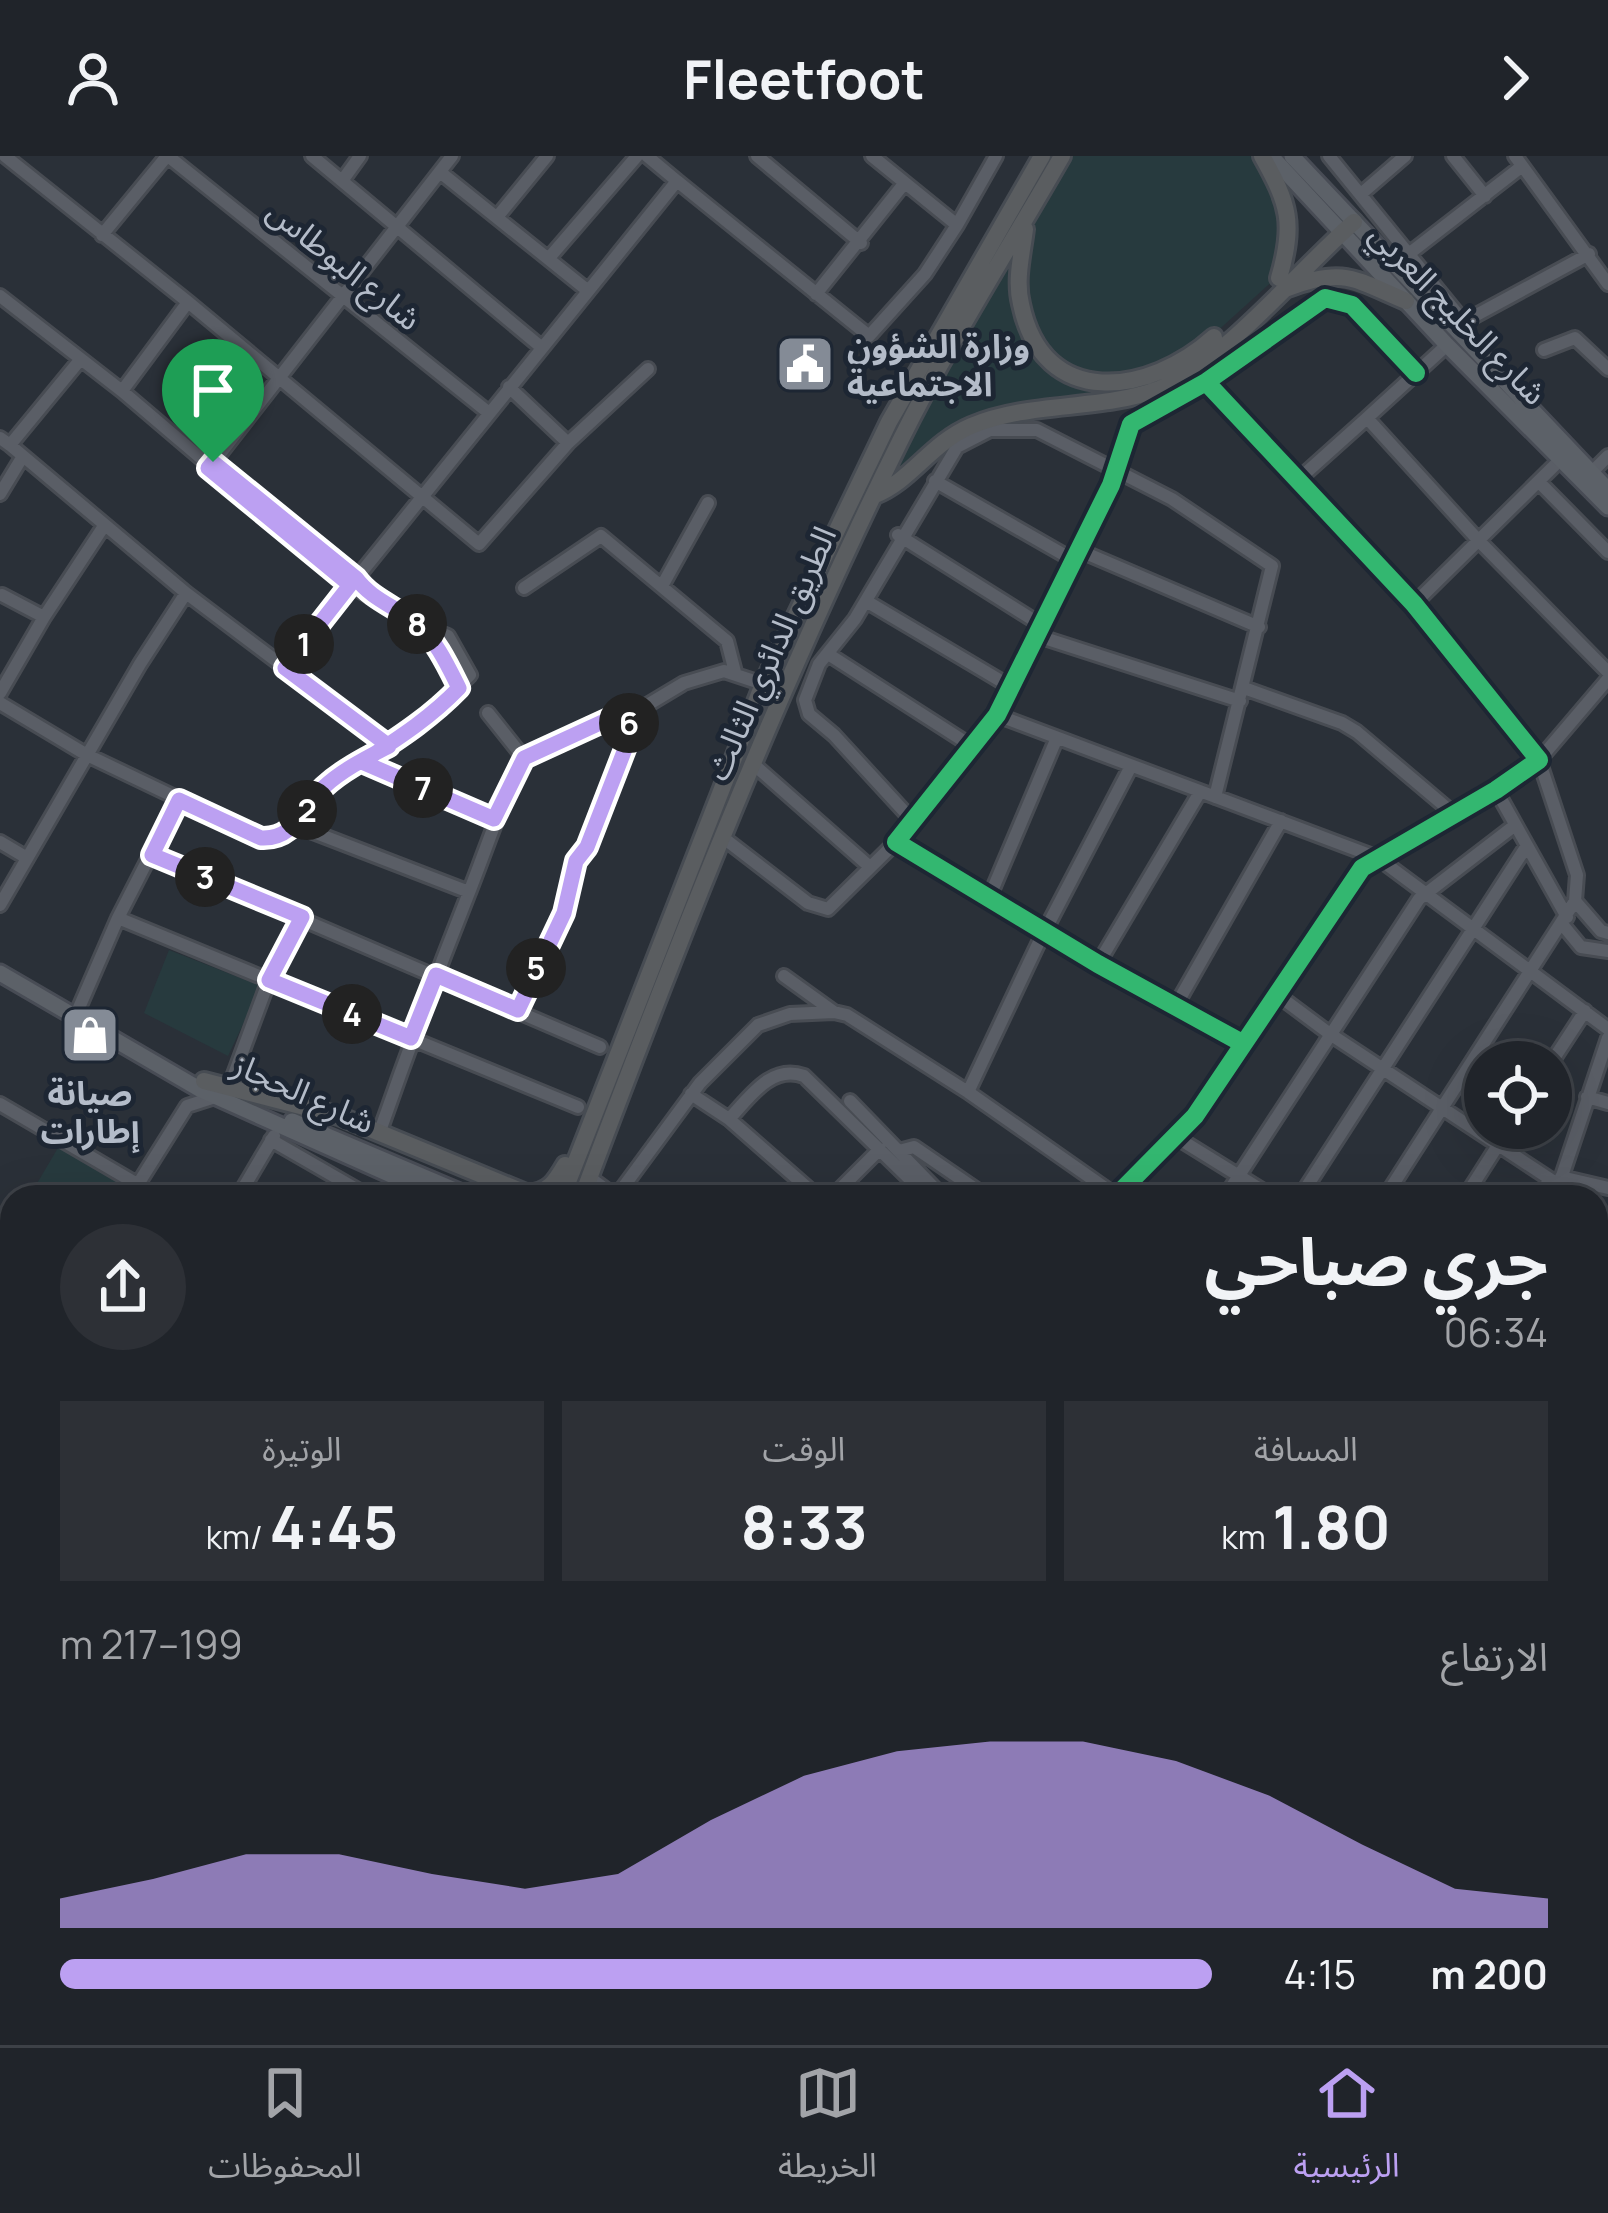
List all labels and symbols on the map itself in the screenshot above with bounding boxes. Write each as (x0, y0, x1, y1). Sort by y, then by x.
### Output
street label: شارع البوطاس (257, 188, 431, 342)
street label: شارع الخليج العربي (1358, 212, 1558, 417)
place label: وزارة الشؤون الاجتماعية (847, 323, 1030, 406)
public building icon: وزارة الشؤون الاجتماعية (774, 333, 836, 395)
pin (162, 339, 264, 462)
street label: الطريق الدائري الثالث (694, 519, 850, 789)
pin: 8 (387, 594, 447, 654)
pin: 1 (274, 614, 334, 674)
pin: 6 (599, 693, 659, 753)
pin: 7 (393, 758, 453, 818)
pin: 2 (277, 780, 337, 840)
pin: 3 (175, 847, 235, 907)
pin: 5 (506, 938, 566, 998)
pin: 4 (322, 984, 382, 1044)
shop icon: صيانة إطارات (59, 1004, 121, 1066)
street label: شارع الحجاز (224, 1040, 382, 1146)
place label: صيانة إطارات (40, 1070, 140, 1154)

